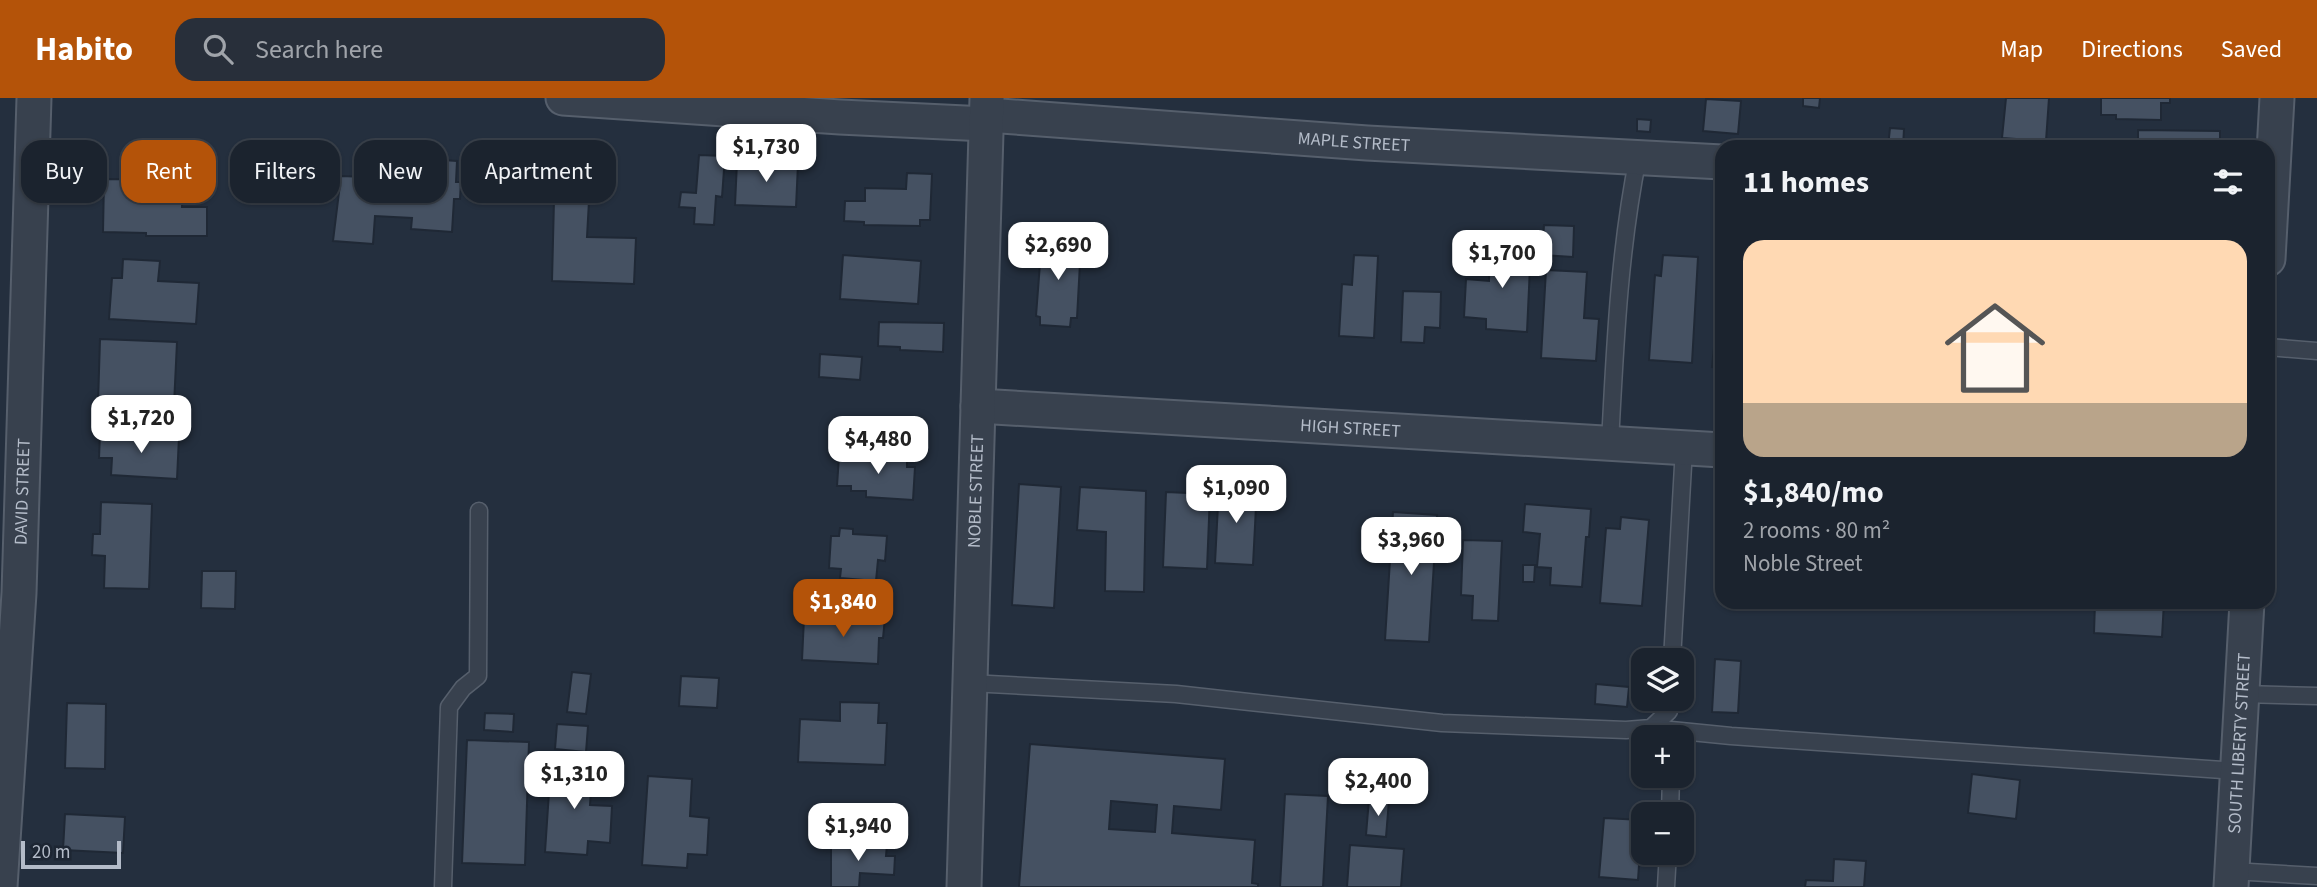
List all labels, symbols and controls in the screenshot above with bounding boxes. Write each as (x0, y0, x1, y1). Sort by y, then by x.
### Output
search box (175, 18, 665, 81)
text: Habito (35, 26, 133, 73)
icon: search (199, 30, 237, 68)
text: Search here (255, 31, 383, 68)
text: Map (2000, 32, 2043, 67)
text: Directions (2081, 32, 2183, 67)
text: Saved (2221, 32, 2282, 67)
pin: $1,730 (709, 125, 823, 184)
street label: MAPLE STREET (1297, 125, 1411, 158)
text: $1,730 (732, 130, 800, 163)
chip: Buy (21, 140, 107, 203)
chip: Rent (121, 140, 216, 203)
chip: Filters (230, 140, 340, 203)
chip: New (354, 140, 447, 203)
chip: Apartment (461, 140, 616, 203)
text: 11 homes (1743, 161, 1869, 204)
icon: filters (2209, 163, 2247, 201)
pin: $2,690 (1001, 222, 1115, 282)
text: $2,690 (1024, 228, 1092, 261)
pin: $1,700 (1445, 230, 1559, 290)
text: $1,700 (1468, 236, 1536, 269)
icon: home (1932, 285, 2058, 411)
pin: $1,720 (84, 396, 198, 455)
text: $1,720 (107, 401, 175, 434)
street label: HIGH STREET (1299, 413, 1402, 443)
pin: $4,480 (821, 416, 935, 476)
text: $4,480 (844, 422, 912, 455)
street label: NOBLE STREET (961, 434, 990, 548)
street label: DAVID STREET (8, 437, 36, 545)
pin: $1,090 (1179, 466, 1293, 525)
text: $1,090 (1202, 471, 1270, 504)
text: $1,840/mo (1743, 471, 1884, 514)
text: 2 rooms · 80 m² (1743, 514, 1890, 547)
pin: $3,960 (1354, 518, 1468, 577)
text: $3,960 (1377, 523, 1445, 556)
text: Noble Street (1743, 547, 1863, 580)
pin: $1,840 (786, 580, 900, 639)
text: $1,840 (809, 585, 877, 618)
map controls (1631, 648, 1694, 865)
button: layers (1631, 648, 1694, 711)
street label: SOUTH LIBERTY STREET (2222, 652, 2257, 834)
button: + (1631, 725, 1694, 788)
pin: $1,310 (517, 752, 631, 811)
text: $1,310 (540, 757, 608, 790)
pin: $2,400 (1321, 758, 1435, 818)
text: $2,400 (1344, 764, 1412, 797)
button: − (1631, 802, 1694, 865)
pin: $1,940 (801, 804, 915, 863)
text: $1,940 (824, 809, 892, 842)
scale bar (21, 838, 121, 870)
text: 20 m (32, 839, 70, 866)

